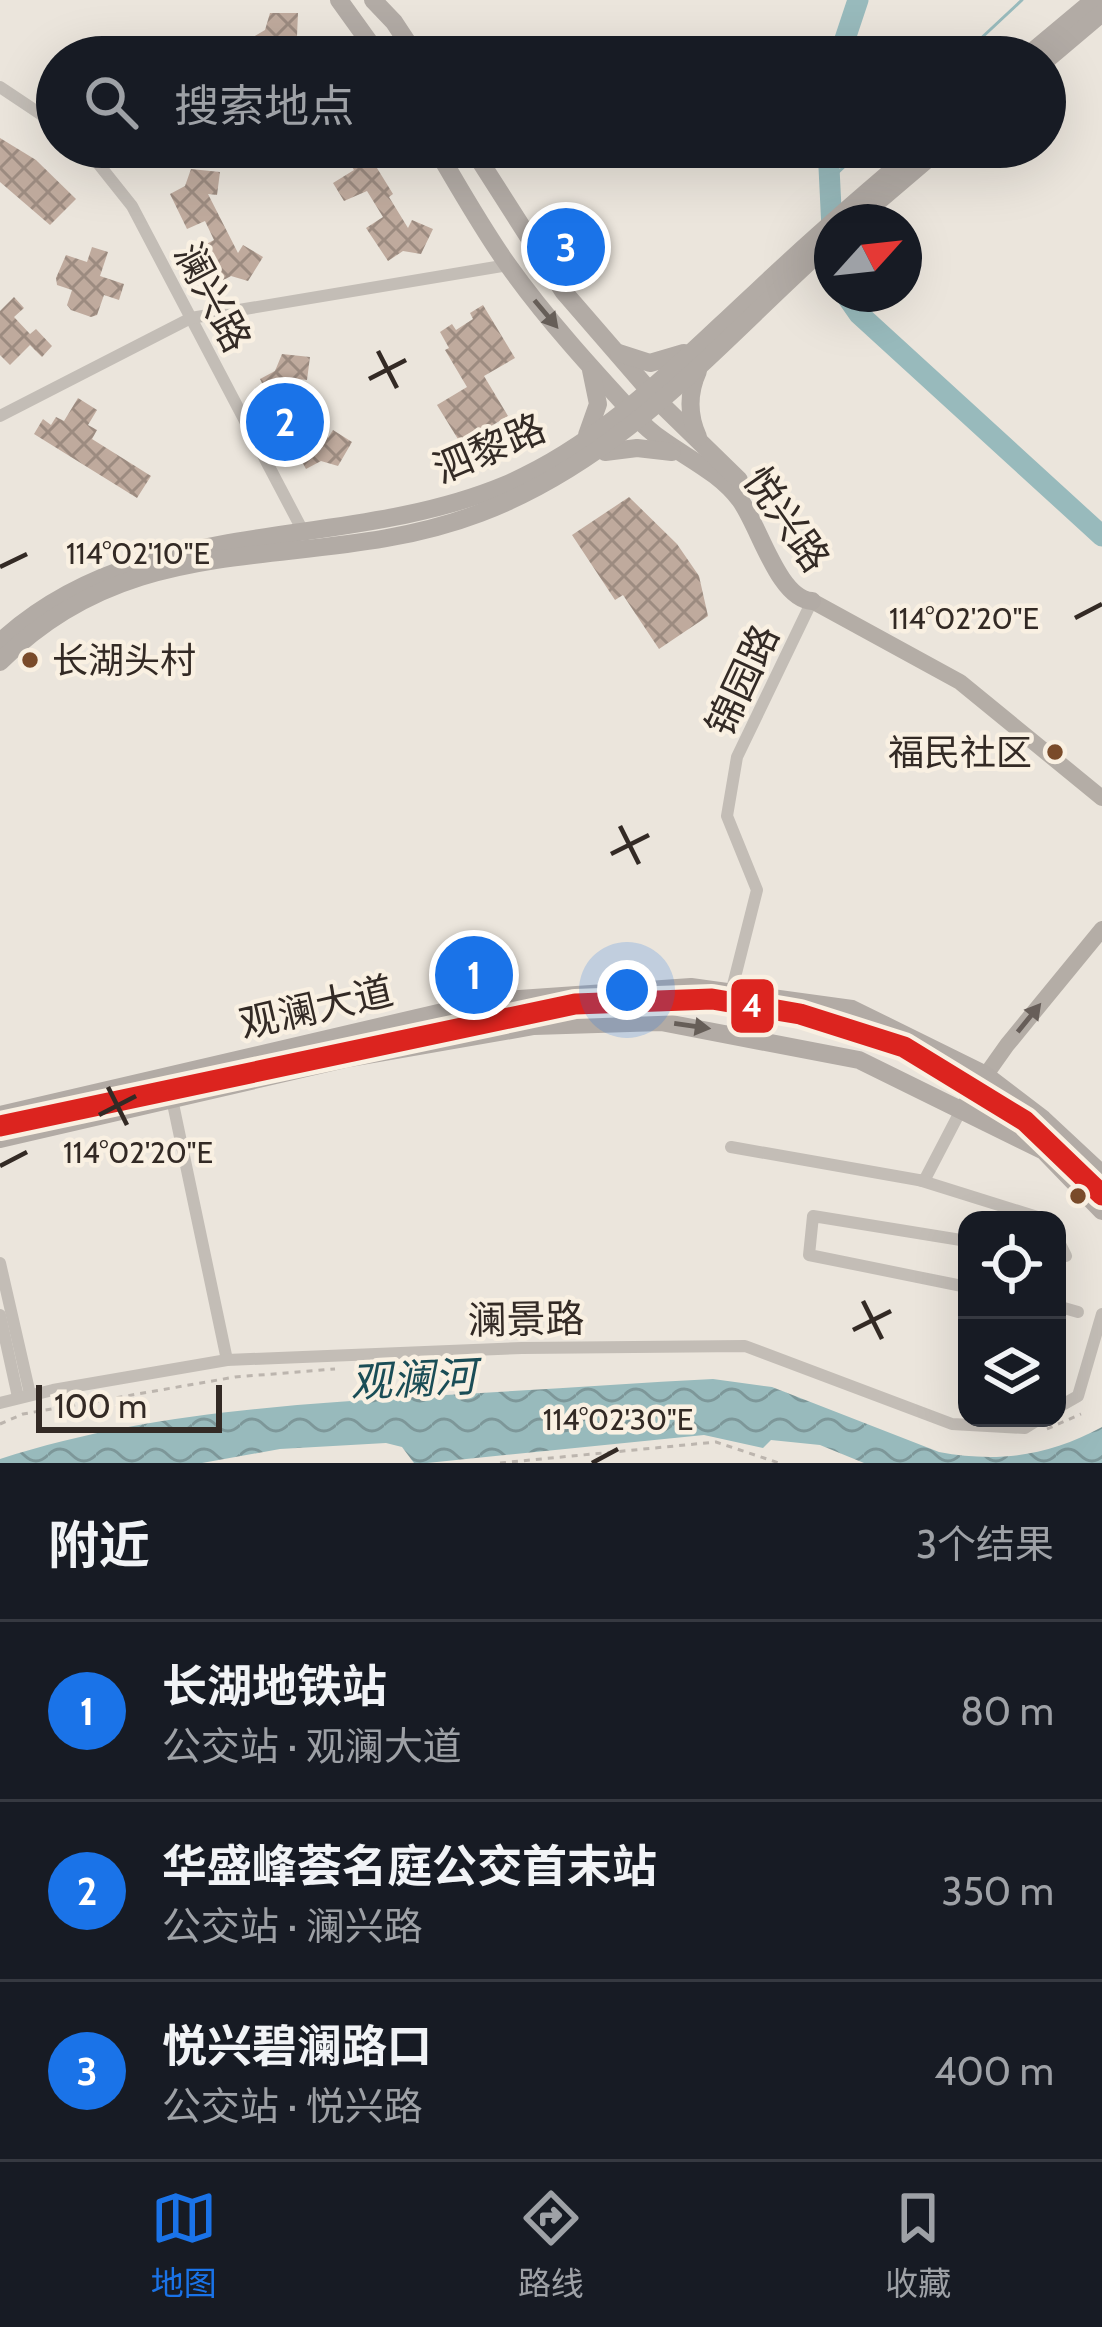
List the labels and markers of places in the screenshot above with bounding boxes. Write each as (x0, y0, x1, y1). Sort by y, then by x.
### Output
pin: 3 (527, 202, 605, 292)
pin: 2 (246, 377, 324, 467)
place label: 长湖头村 (52, 638, 196, 682)
marker: 长湖头村 (19, 649, 41, 671)
place label: 福民社区 (888, 730, 1032, 774)
marker: 福民社区 (1044, 741, 1066, 763)
pin: 1 (435, 930, 513, 1020)
unlabelled marker (1067, 1185, 1089, 1207)

